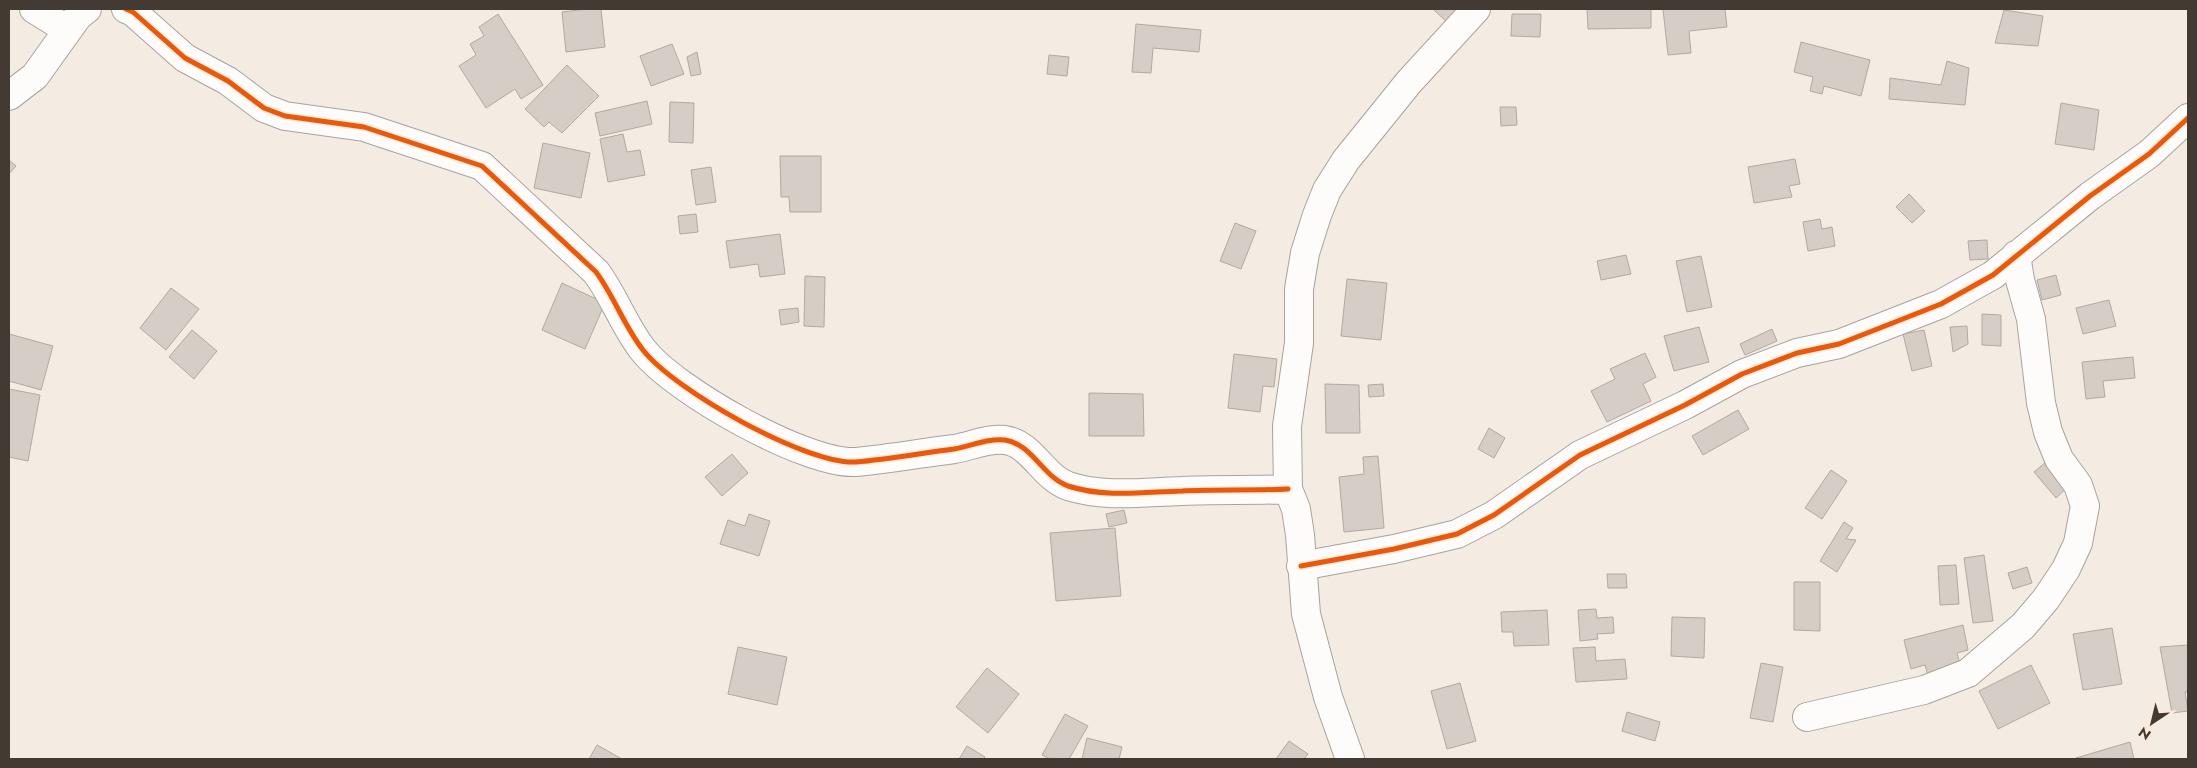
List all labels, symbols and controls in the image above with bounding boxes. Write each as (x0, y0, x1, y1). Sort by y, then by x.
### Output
north arrow (2127, 698, 2177, 748)
text: N (2134, 722, 2155, 745)

